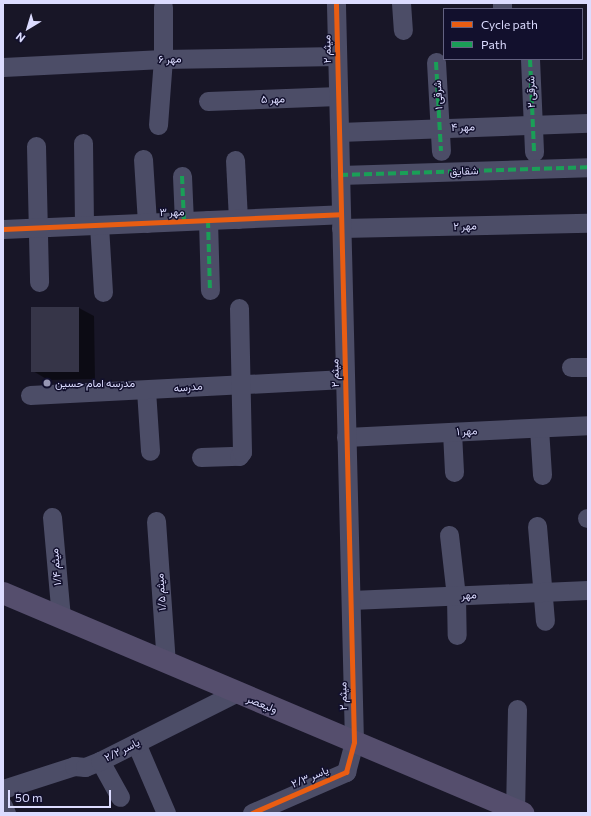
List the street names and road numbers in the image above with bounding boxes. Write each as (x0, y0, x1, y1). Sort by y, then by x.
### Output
street label: میثم ۲ (320, 35, 334, 63)
street label: مهر ۶ (158, 52, 182, 66)
street label: ۲ شرقی (524, 76, 538, 108)
street label: ۱ شرقی (431, 80, 445, 110)
street label: مهر ۵ (261, 92, 285, 106)
street label: مهر ۴ (451, 120, 475, 134)
street label: شقایق (449, 164, 479, 178)
street label: مهر ۳ (159, 205, 185, 219)
street label: مهر ۲ (453, 219, 477, 233)
street label: میثم ۲ (328, 359, 342, 387)
street label: مدرسه (173, 379, 203, 395)
street label: مهر ۱ (456, 424, 478, 438)
street label: میثم ۱/۴ (48, 548, 64, 586)
street label: میثم ۱/۵ (153, 573, 169, 611)
street label: مهر (461, 588, 477, 602)
street label: میثم ۲ (336, 682, 350, 710)
street label: ولیعصر (245, 692, 279, 716)
street label: یاسر ۲/۲ (102, 736, 142, 764)
street label: یاسر ۲/۳ (289, 763, 331, 791)

